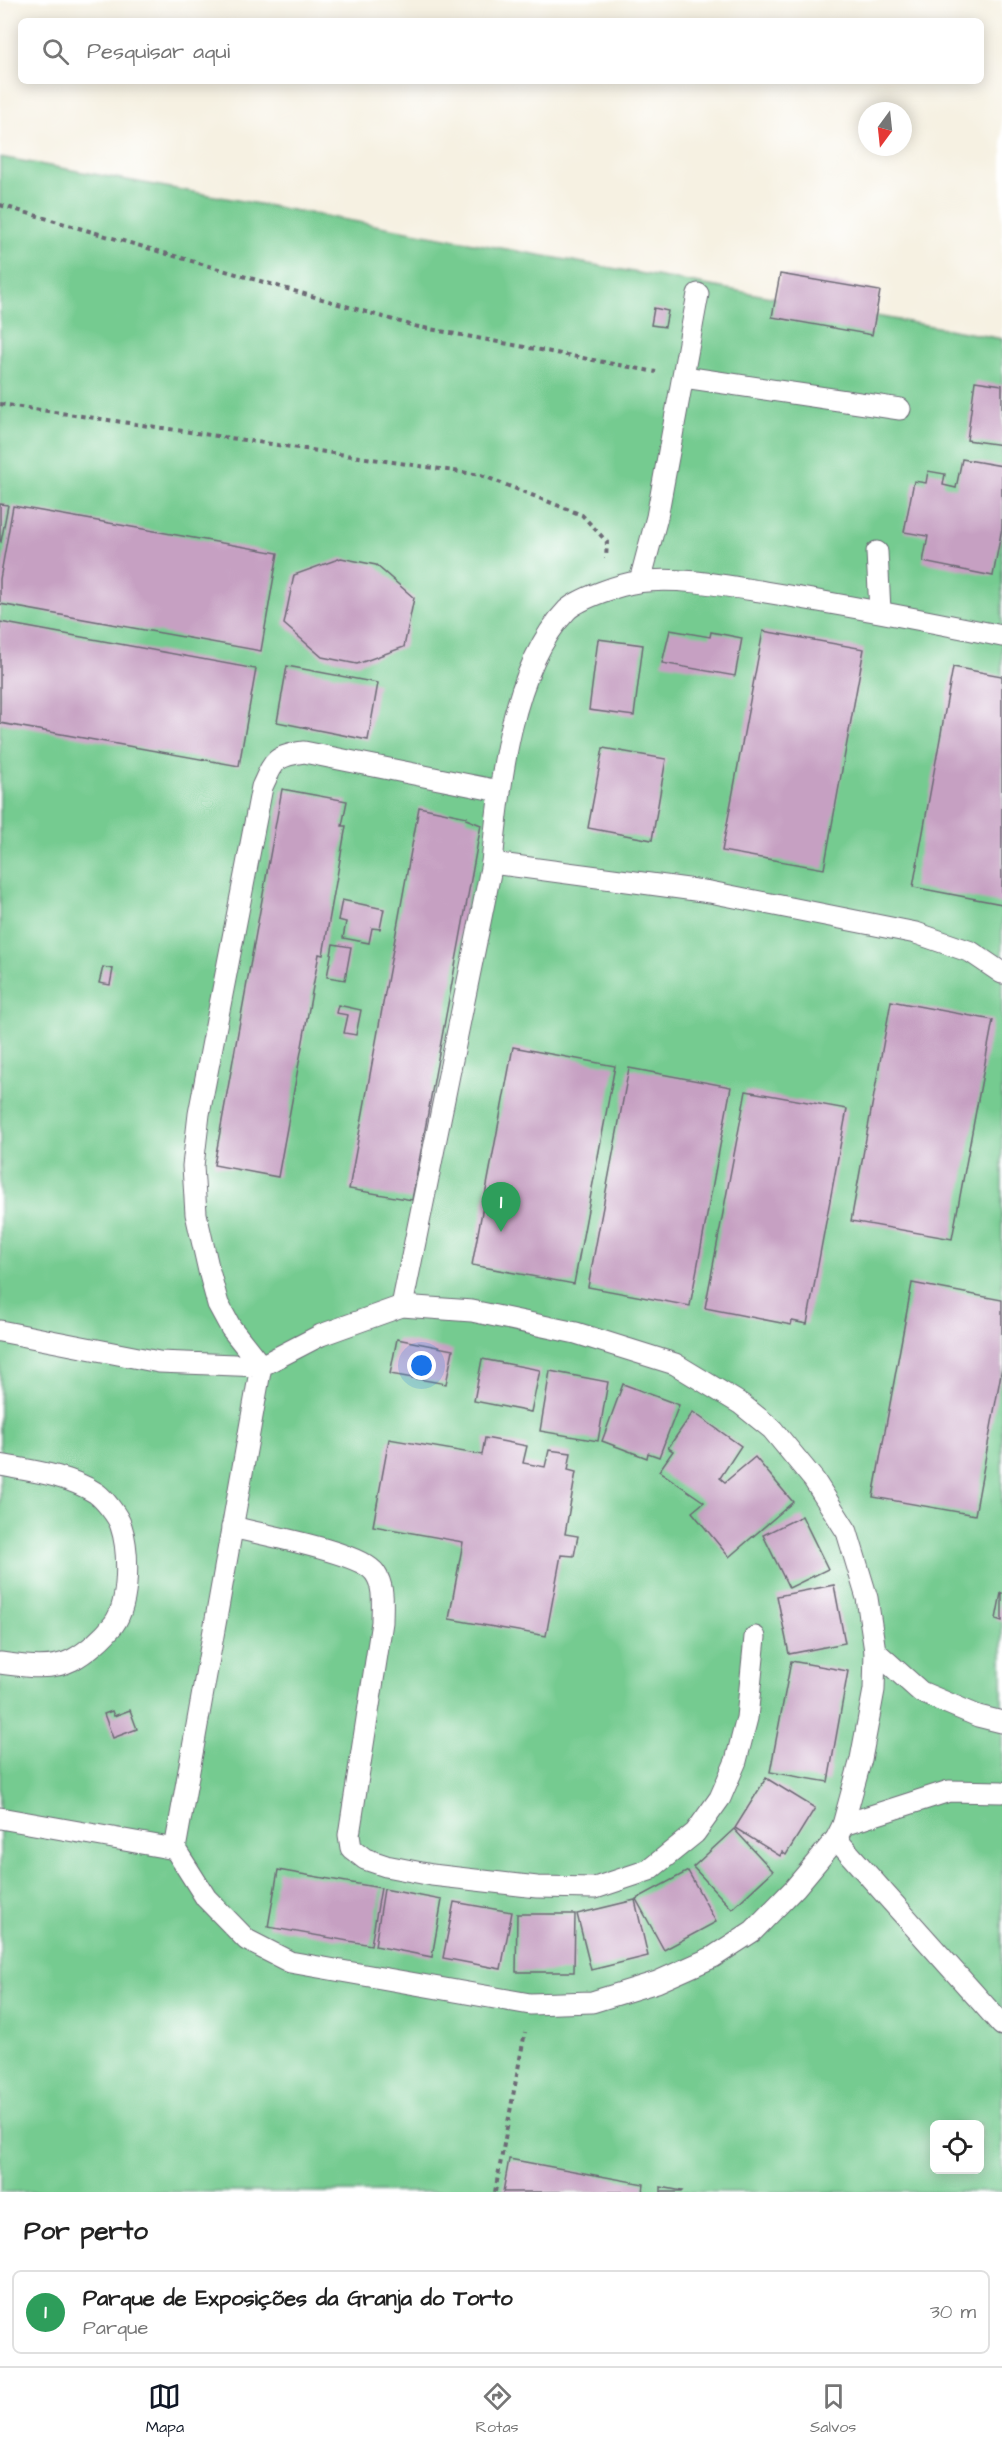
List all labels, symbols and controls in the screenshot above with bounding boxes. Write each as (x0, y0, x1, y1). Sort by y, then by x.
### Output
search box (18, 18, 984, 84)
icon: search (39, 35, 72, 68)
text: Pesquisar aqui (87, 36, 230, 67)
north arrow (858, 102, 912, 156)
pin: 1 (482, 1182, 520, 1232)
your location (407, 1351, 436, 1380)
map controls (930, 2120, 984, 2174)
button: locate (930, 2120, 984, 2174)
text: Por perto (24, 2213, 148, 2249)
text: Parque de Exposições da Granja do Torto (83, 2283, 513, 2314)
text: 1 (44, 2298, 47, 2326)
text: 30 m (930, 2298, 976, 2326)
text: Parque (83, 2314, 148, 2342)
tab: Mapa (146, 2380, 184, 2438)
tab: Rotas (476, 2380, 519, 2438)
tab: Salvos (810, 2380, 856, 2438)

